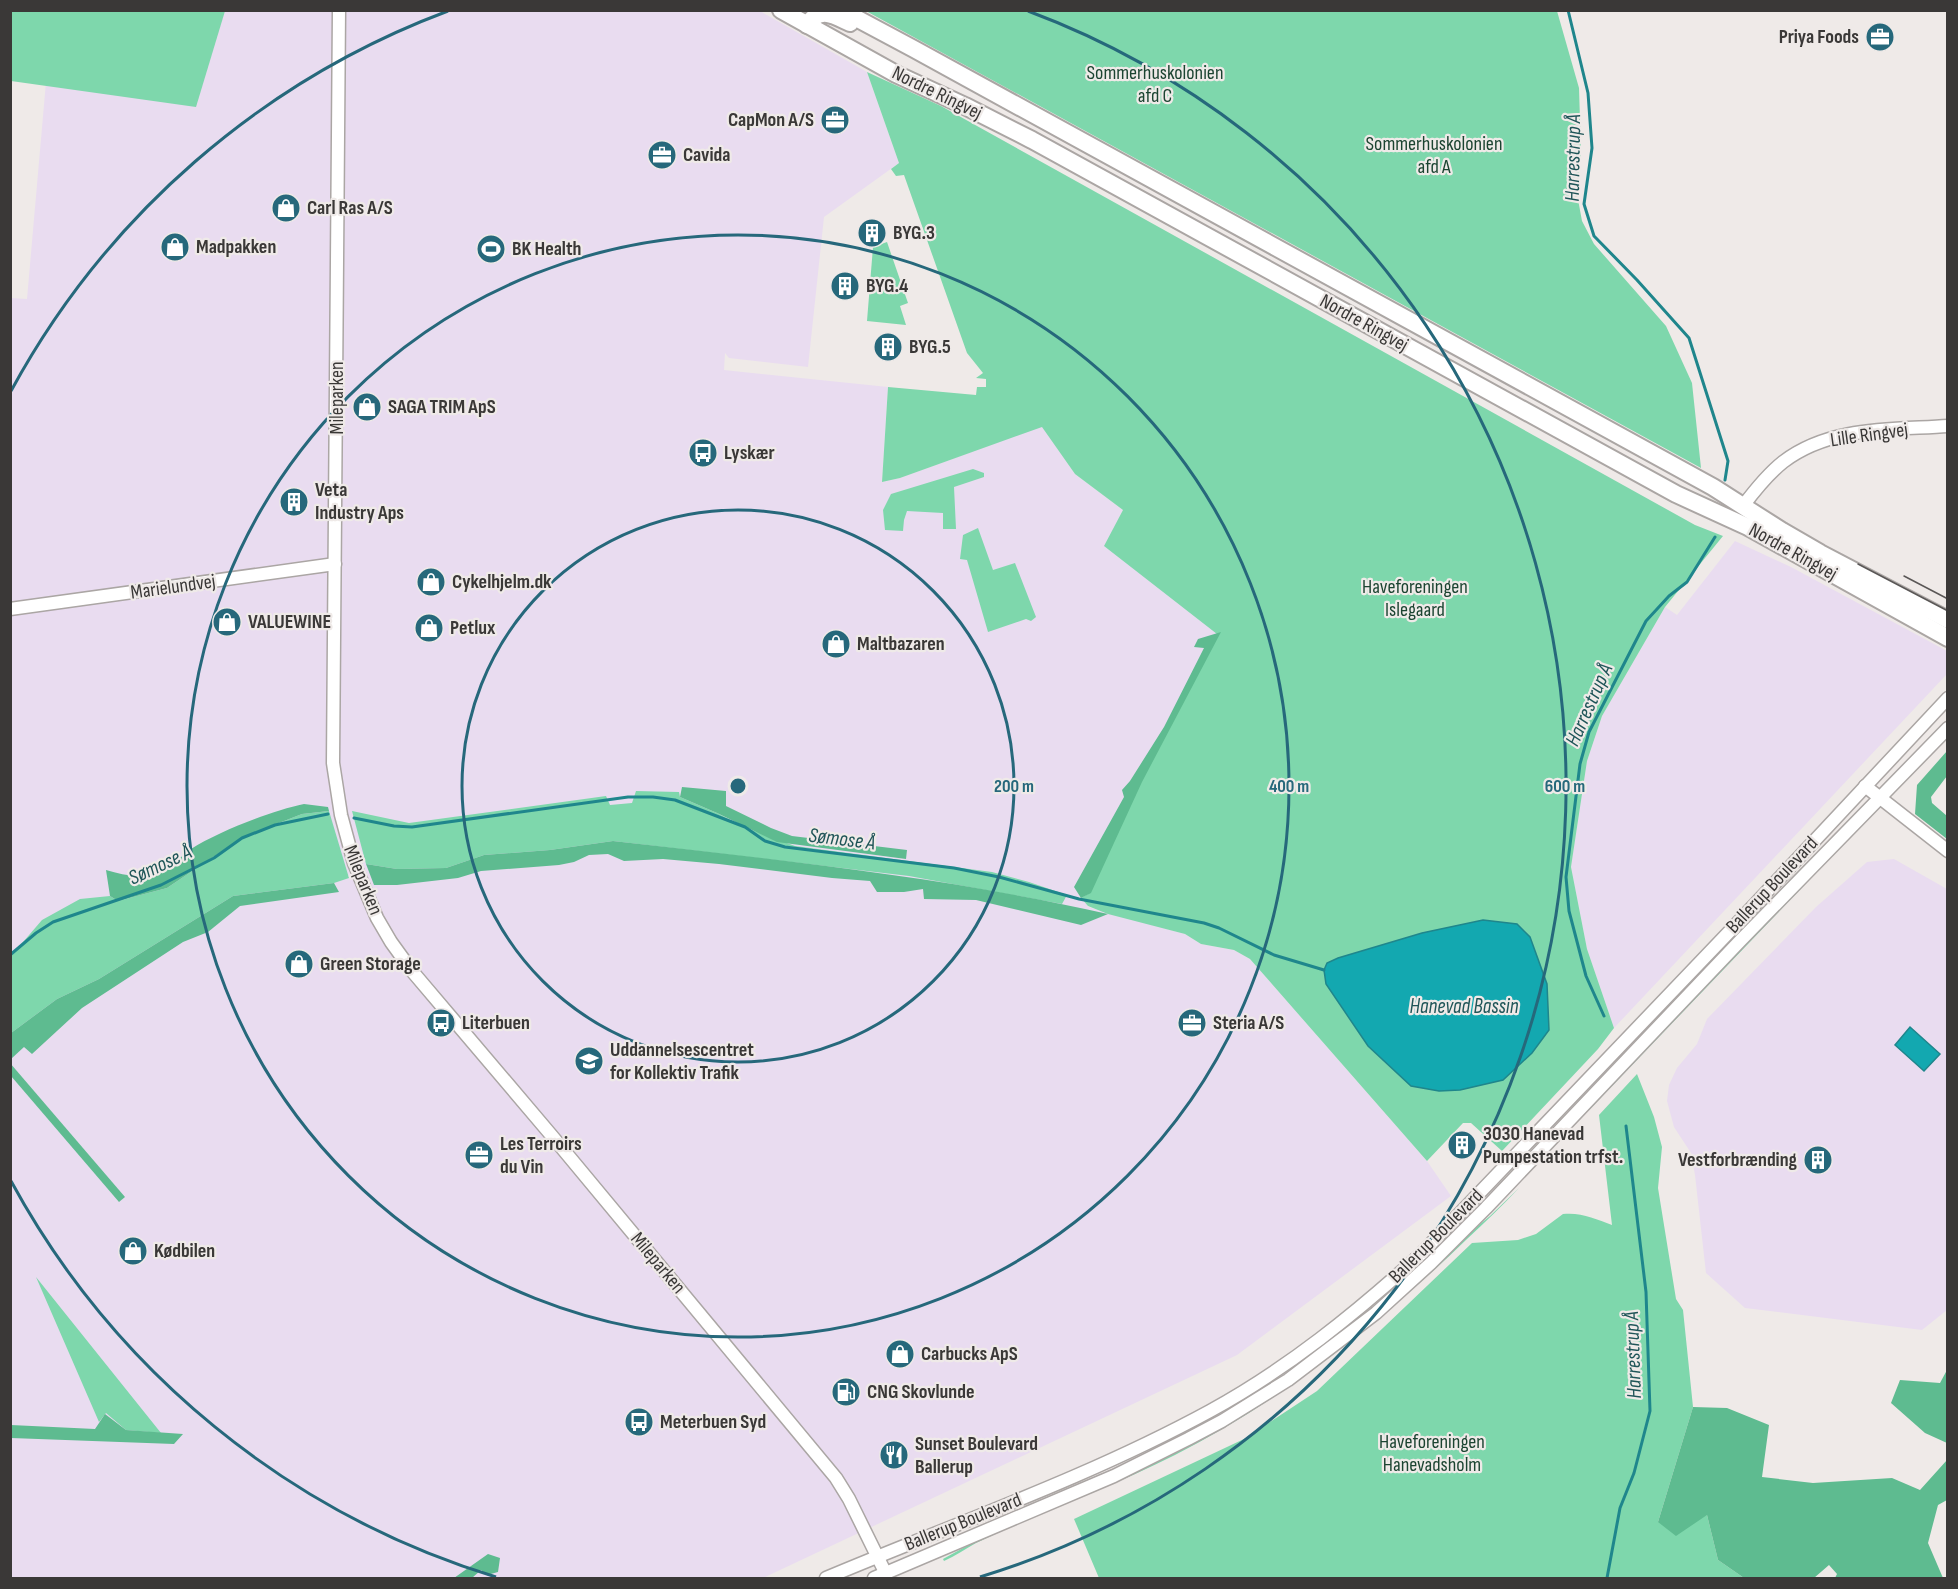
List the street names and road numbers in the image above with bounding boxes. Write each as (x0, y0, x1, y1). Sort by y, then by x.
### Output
street label: Nordre Ringvej (888, 61, 986, 125)
street label: Nordre Ringvej (1316, 289, 1412, 357)
street label: Mileparken (325, 362, 349, 434)
street label: Lille Ringvej (1829, 418, 1909, 452)
street label: Nordre Ringvej (1745, 518, 1841, 586)
street label: Marielundvej (129, 569, 217, 605)
street label: Ballerup Boulevard (1721, 832, 1823, 938)
street label: Mileparken (338, 842, 388, 918)
street label: Ballerup Boulevard (1384, 1184, 1488, 1288)
street label: Mileparken (625, 1227, 691, 1299)
street label: Ballerup Boulevard (901, 1488, 1025, 1556)

